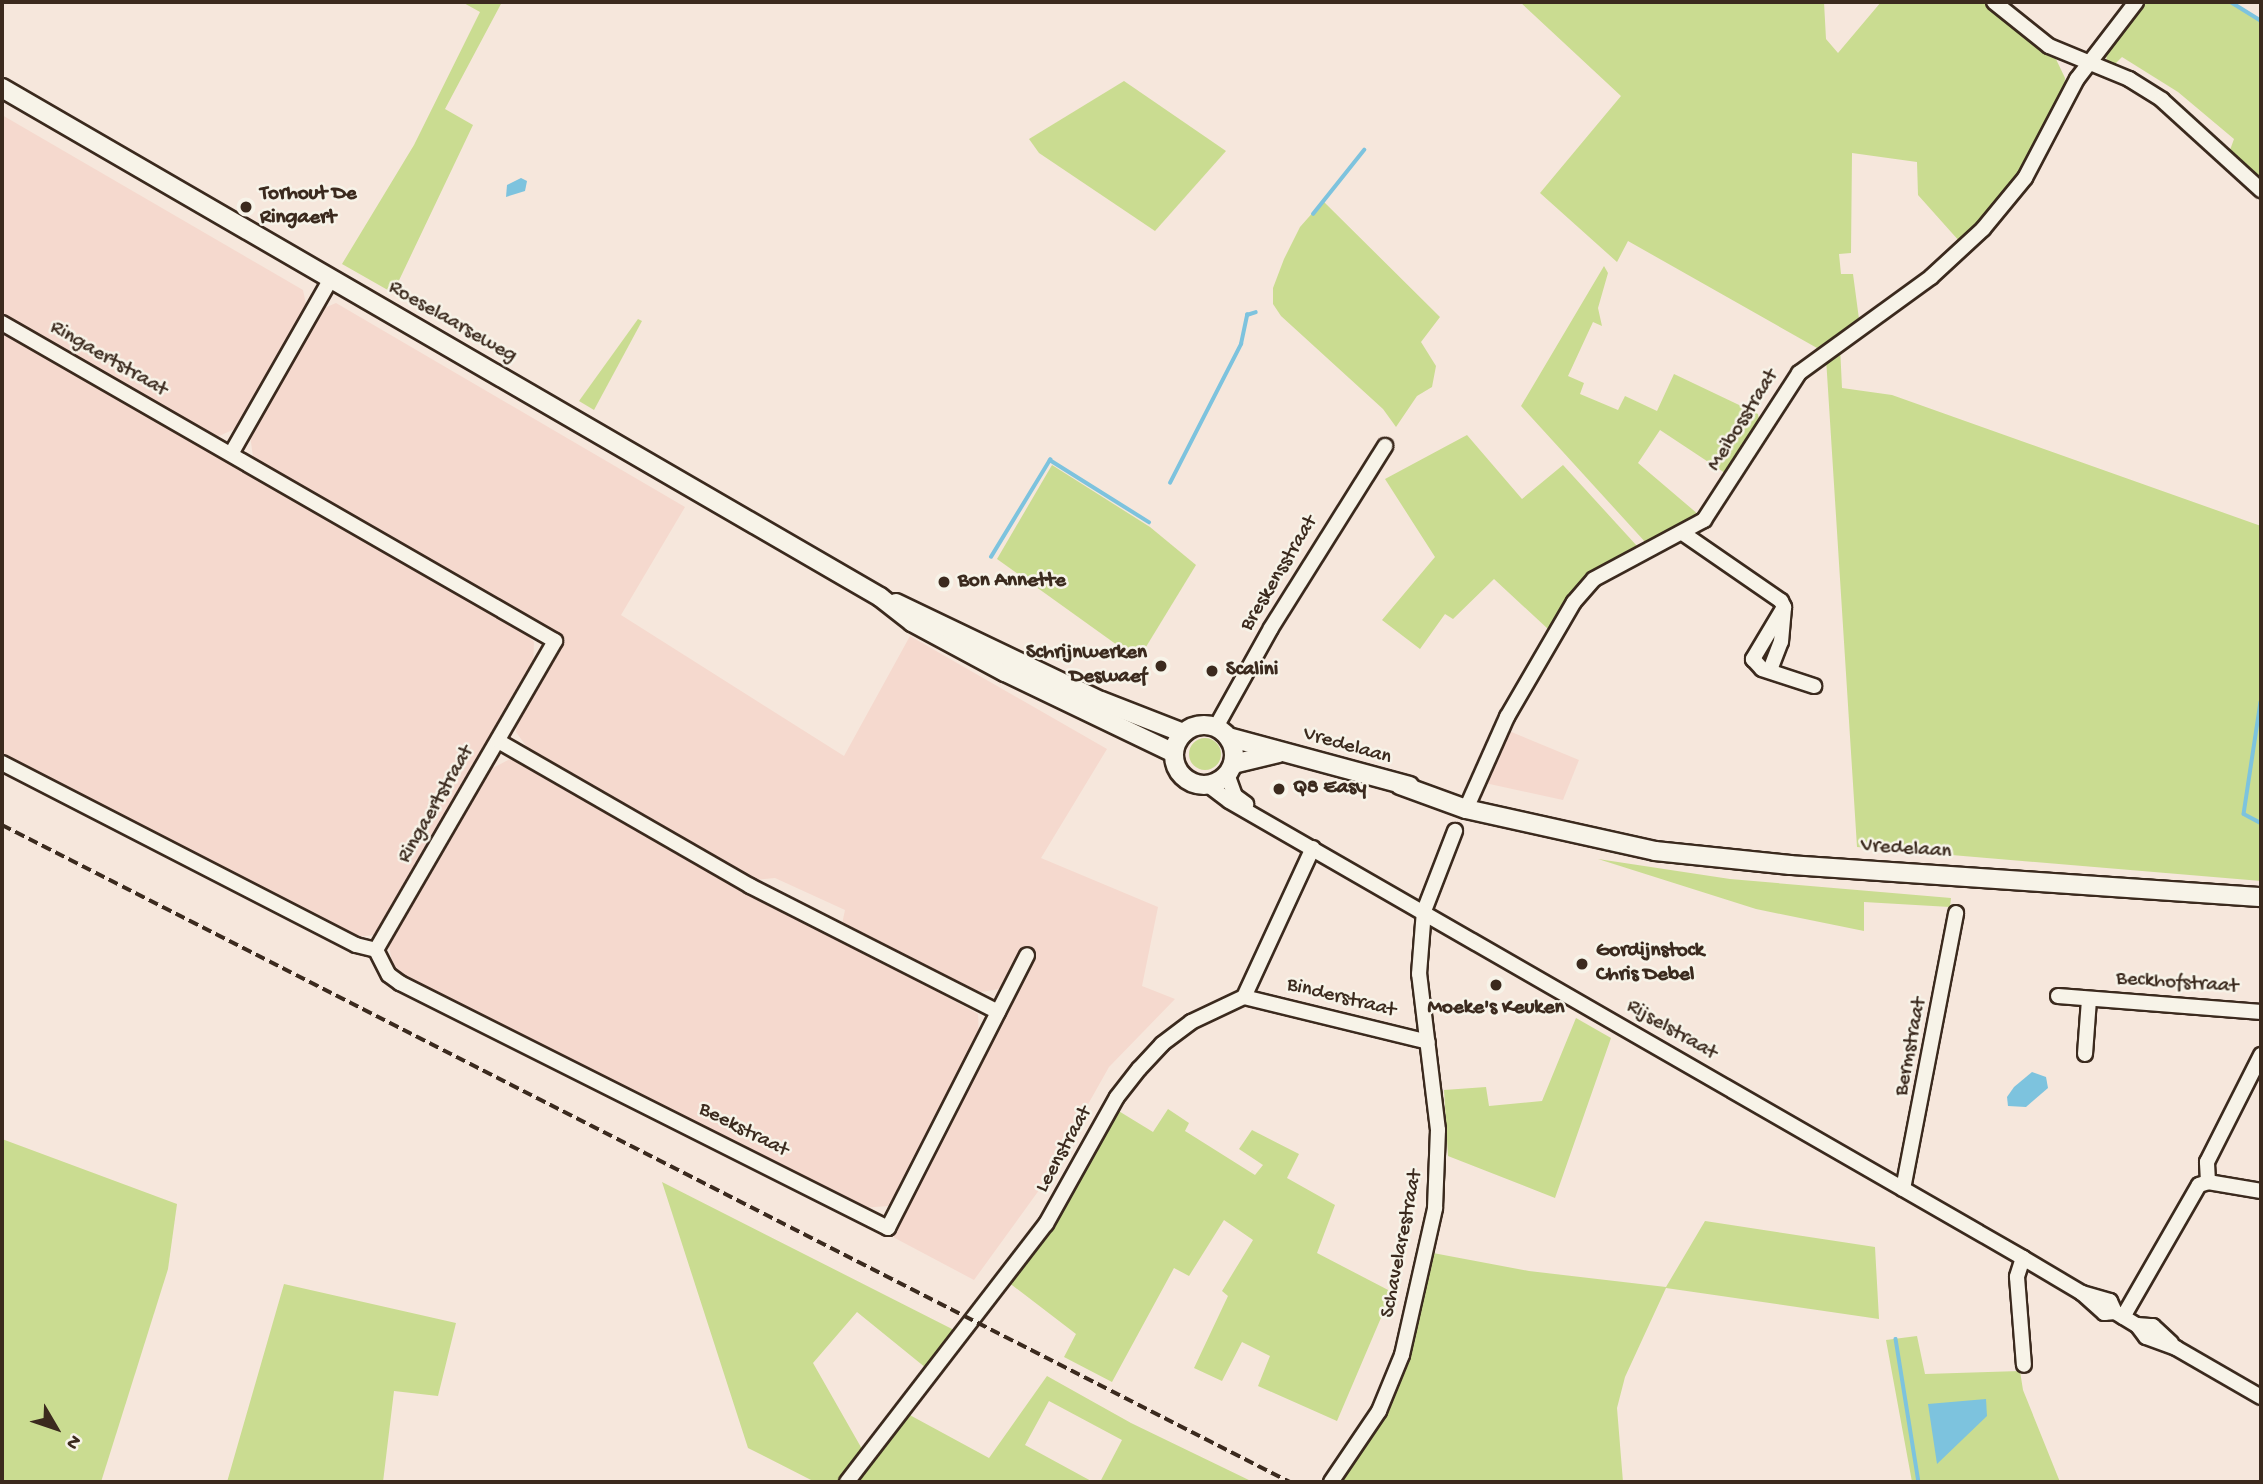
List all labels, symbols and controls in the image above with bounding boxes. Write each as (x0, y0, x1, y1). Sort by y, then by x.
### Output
place label: Torhout De Ringaert (260, 182, 357, 232)
marker: Torhout De Ringaert (238, 199, 254, 215)
street label: Roeselaarseweg (383, 276, 521, 370)
street label: Ringaertstraat (45, 316, 171, 404)
street label: Meibosstraat (1703, 365, 1785, 477)
street label: Breskensstraat (1236, 512, 1324, 636)
place label: Bon Annette (958, 569, 1066, 595)
marker: Bon Annette (936, 574, 952, 590)
place label: Schrijnwerken Deswaef (1026, 641, 1147, 691)
marker: Schrijnwerken Deswaef (1153, 658, 1169, 674)
place label: Scalini (1226, 658, 1278, 684)
marker: Scalini (1204, 663, 1220, 679)
street label: Vredelaan (1300, 722, 1394, 772)
street label: Ringaertstraat (393, 742, 481, 868)
place label: Q8 Easy (1293, 776, 1366, 802)
marker: Q8 Easy (1271, 781, 1287, 797)
street label: Vredelaan (1860, 834, 1952, 866)
place label: Gordijnstock Chris Debel (1596, 939, 1704, 989)
marker: Gordijnstock Chris Debel (1574, 956, 1590, 972)
street label: Beckhofstraat (2115, 967, 2239, 1001)
street label: Binderstraat (1284, 973, 1398, 1025)
marker: Moeke's Keuken (1488, 977, 1504, 993)
street label: Rijselstraat (1621, 995, 1721, 1067)
place label: Moeke's Keuken (1428, 996, 1564, 1022)
street label: Bermstraat (1890, 996, 1934, 1098)
street label: Beekstraat (694, 1098, 792, 1164)
street label: Leenstraat (1031, 1102, 1099, 1198)
street label: Schavelarestraat (1376, 1168, 1430, 1320)
north arrow (21, 1393, 91, 1463)
text: N (60, 1429, 86, 1454)

